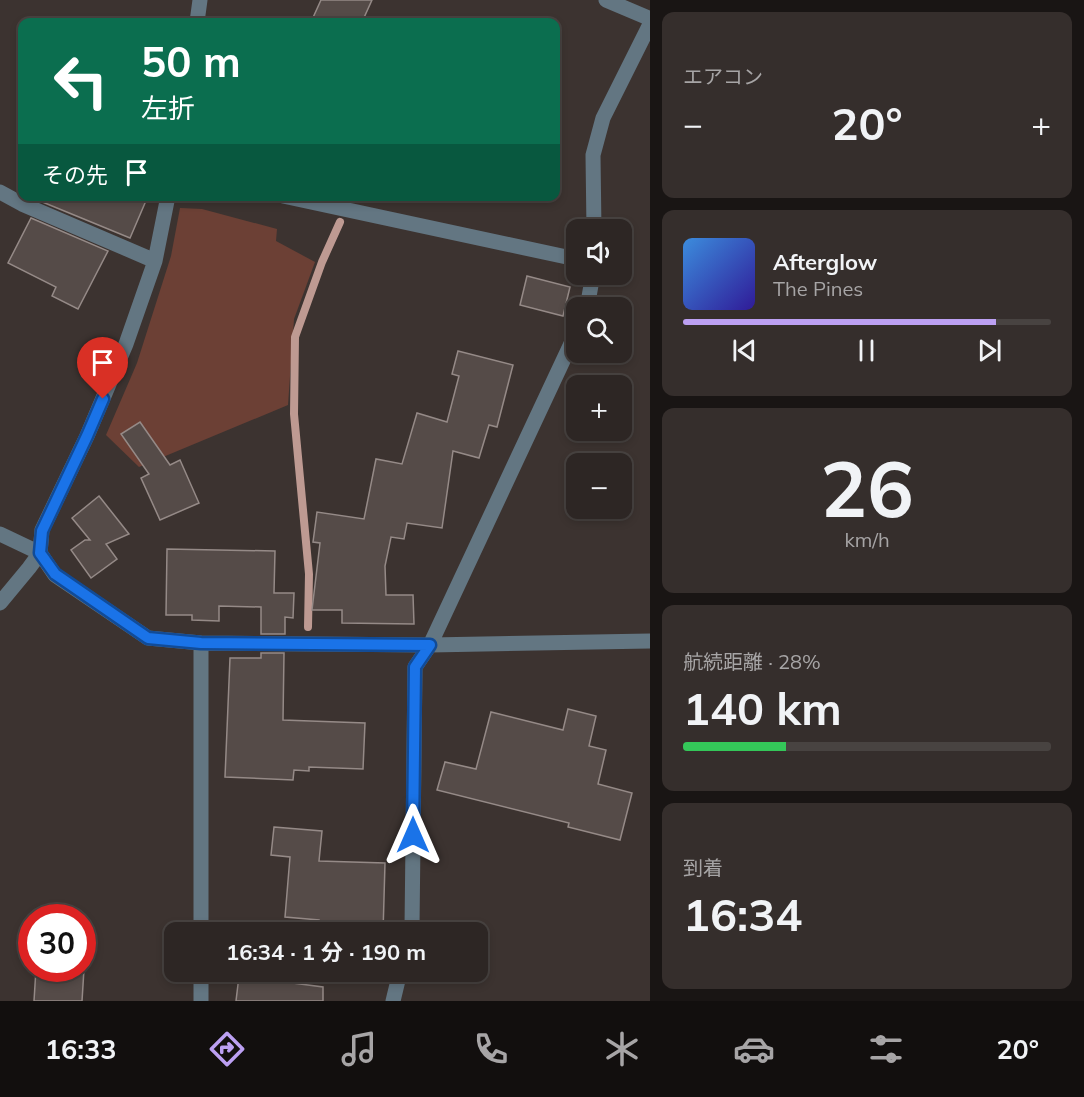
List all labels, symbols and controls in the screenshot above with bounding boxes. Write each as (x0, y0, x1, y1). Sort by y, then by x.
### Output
text: 50 m (141, 35, 241, 88)
icon: left (42, 42, 120, 120)
text: エアコン (683, 64, 763, 89)
text: 左折 (141, 91, 195, 125)
text: 20° (831, 95, 903, 151)
text: − (683, 103, 703, 144)
text: + (1031, 103, 1051, 144)
icon: arrive (120, 156, 153, 189)
text: その先 (42, 161, 108, 189)
map controls (566, 219, 632, 519)
button: sound (566, 219, 632, 285)
text: Afterglow (773, 248, 877, 276)
text: The Pines (773, 276, 863, 301)
button: search (566, 297, 632, 363)
icon: previous (728, 334, 761, 367)
icon: pause (850, 334, 883, 367)
icon: next (973, 334, 1006, 367)
pin (77, 337, 128, 399)
icon: arrive (86, 346, 119, 379)
button: + (566, 375, 632, 441)
text: 26 (820, 439, 914, 537)
button: − (566, 453, 632, 519)
text: km/h (844, 527, 890, 552)
text: 航続距離 · 28% (683, 649, 821, 674)
text: 140 km (683, 680, 842, 736)
position arrow (381, 803, 445, 867)
text: 到着 (683, 855, 723, 880)
text: 16:34 (683, 886, 802, 942)
speed limit sign: 30 (18, 904, 96, 982)
text: 16:34 · 1 分 · 190 m (226, 938, 426, 966)
icon: directions (206, 1028, 248, 1070)
icon: music (338, 1028, 380, 1070)
icon: phone (470, 1028, 512, 1070)
icon: climate (601, 1028, 643, 1070)
icon: car (733, 1028, 775, 1070)
icon: filters (865, 1028, 907, 1070)
text: 16:33 (45, 1032, 116, 1066)
text: 20° (996, 1032, 1039, 1066)

